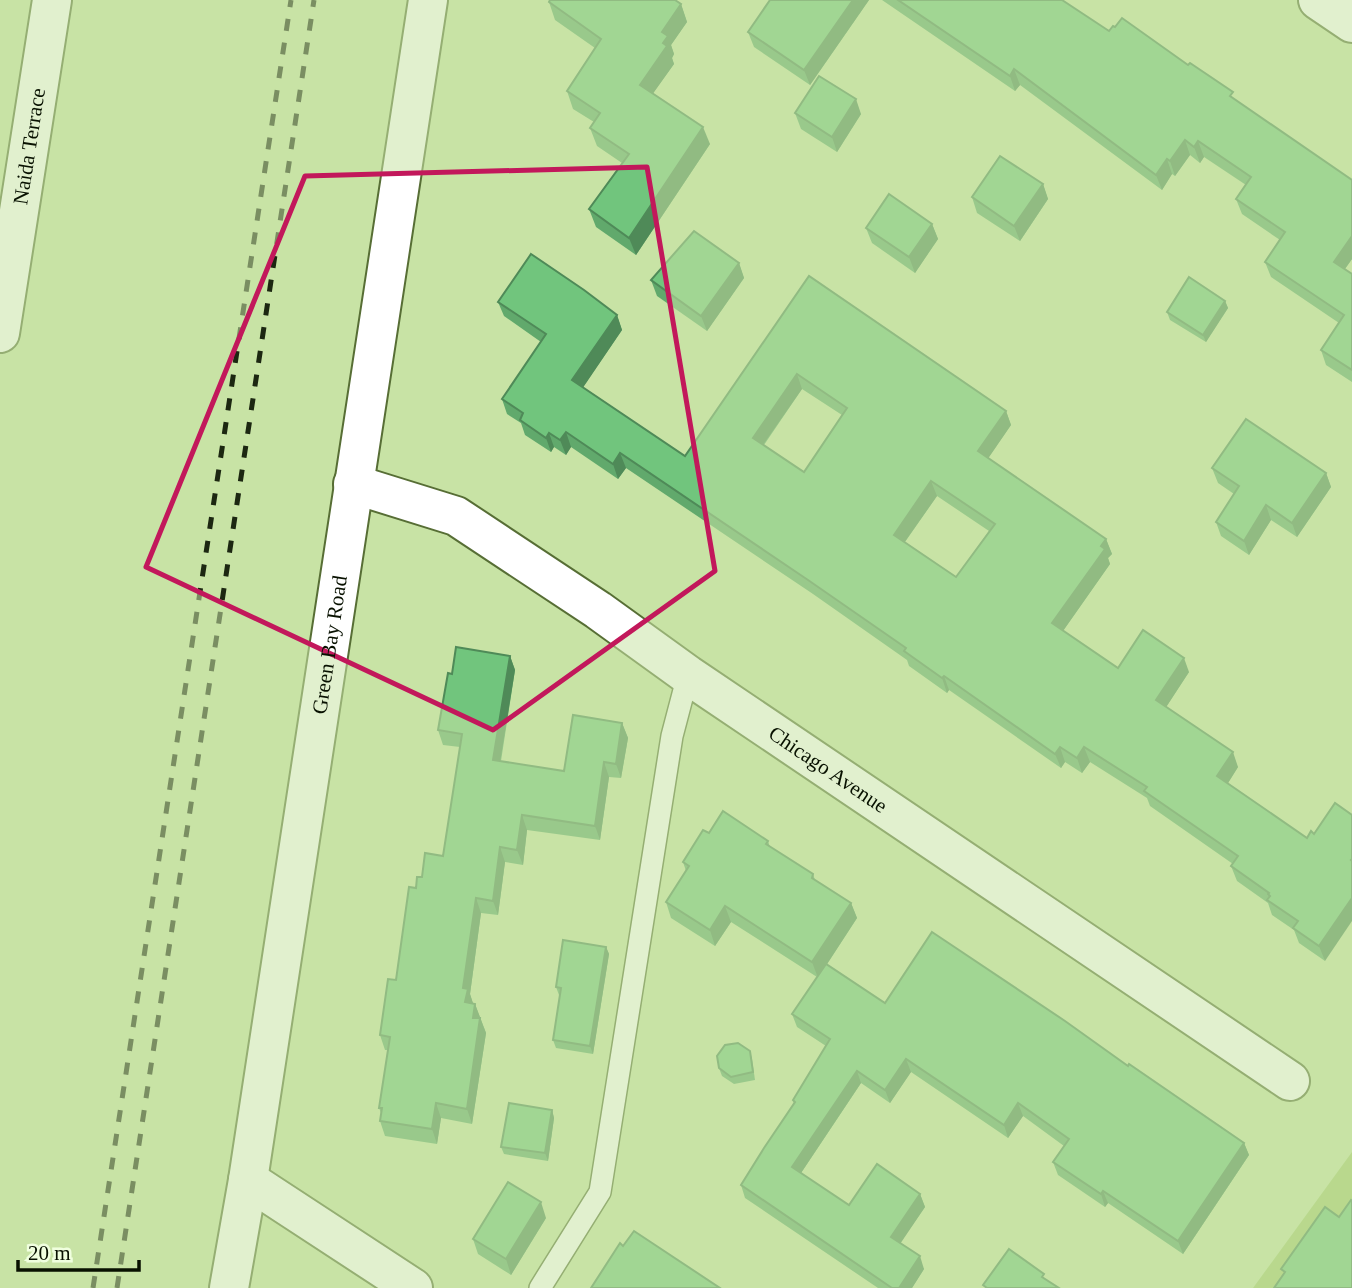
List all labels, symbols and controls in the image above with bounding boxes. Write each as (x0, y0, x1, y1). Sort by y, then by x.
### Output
street label: Naida Terrace (8, 86, 50, 206)
street label: Green Bay Road (307, 573, 352, 716)
street label: Chicago Avenue (764, 721, 892, 818)
scale bar (18, 1228, 138, 1272)
text: 20 m (28, 1241, 71, 1265)

